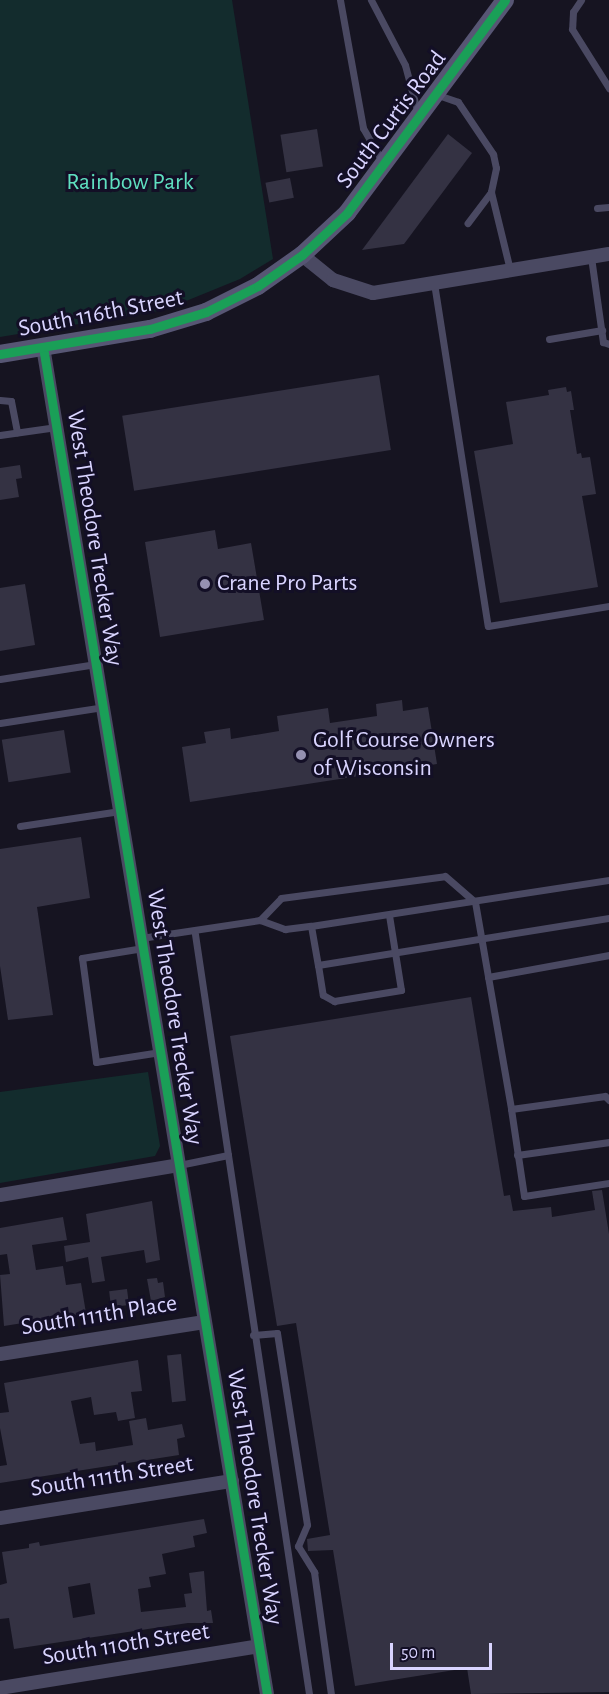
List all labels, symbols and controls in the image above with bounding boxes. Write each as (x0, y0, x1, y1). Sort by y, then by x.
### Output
street label: South Curtis Road (331, 45, 453, 195)
park label: Rainbow Park (66, 169, 194, 197)
street label: South 116th Street (16, 284, 186, 344)
street label: West Theodore Trecker Way (60, 408, 128, 668)
place label: Crane Pro Parts (217, 570, 357, 598)
marker: Crane Pro Parts (198, 577, 212, 591)
place label: Golf Course Owners of Wisconsin (313, 727, 495, 783)
marker: Golf Course Owners of Wisconsin (294, 748, 308, 762)
street label: West Theodore Trecker Way (140, 887, 208, 1147)
street label: South 111th Place (19, 1289, 179, 1343)
street label: West Theodore Trecker Way (220, 1367, 288, 1627)
street label: South 111th Street (29, 1450, 195, 1504)
street label: South 110th Street (40, 1618, 212, 1672)
scale bar (393, 1631, 495, 1669)
text: 50 m (401, 1644, 435, 1662)

